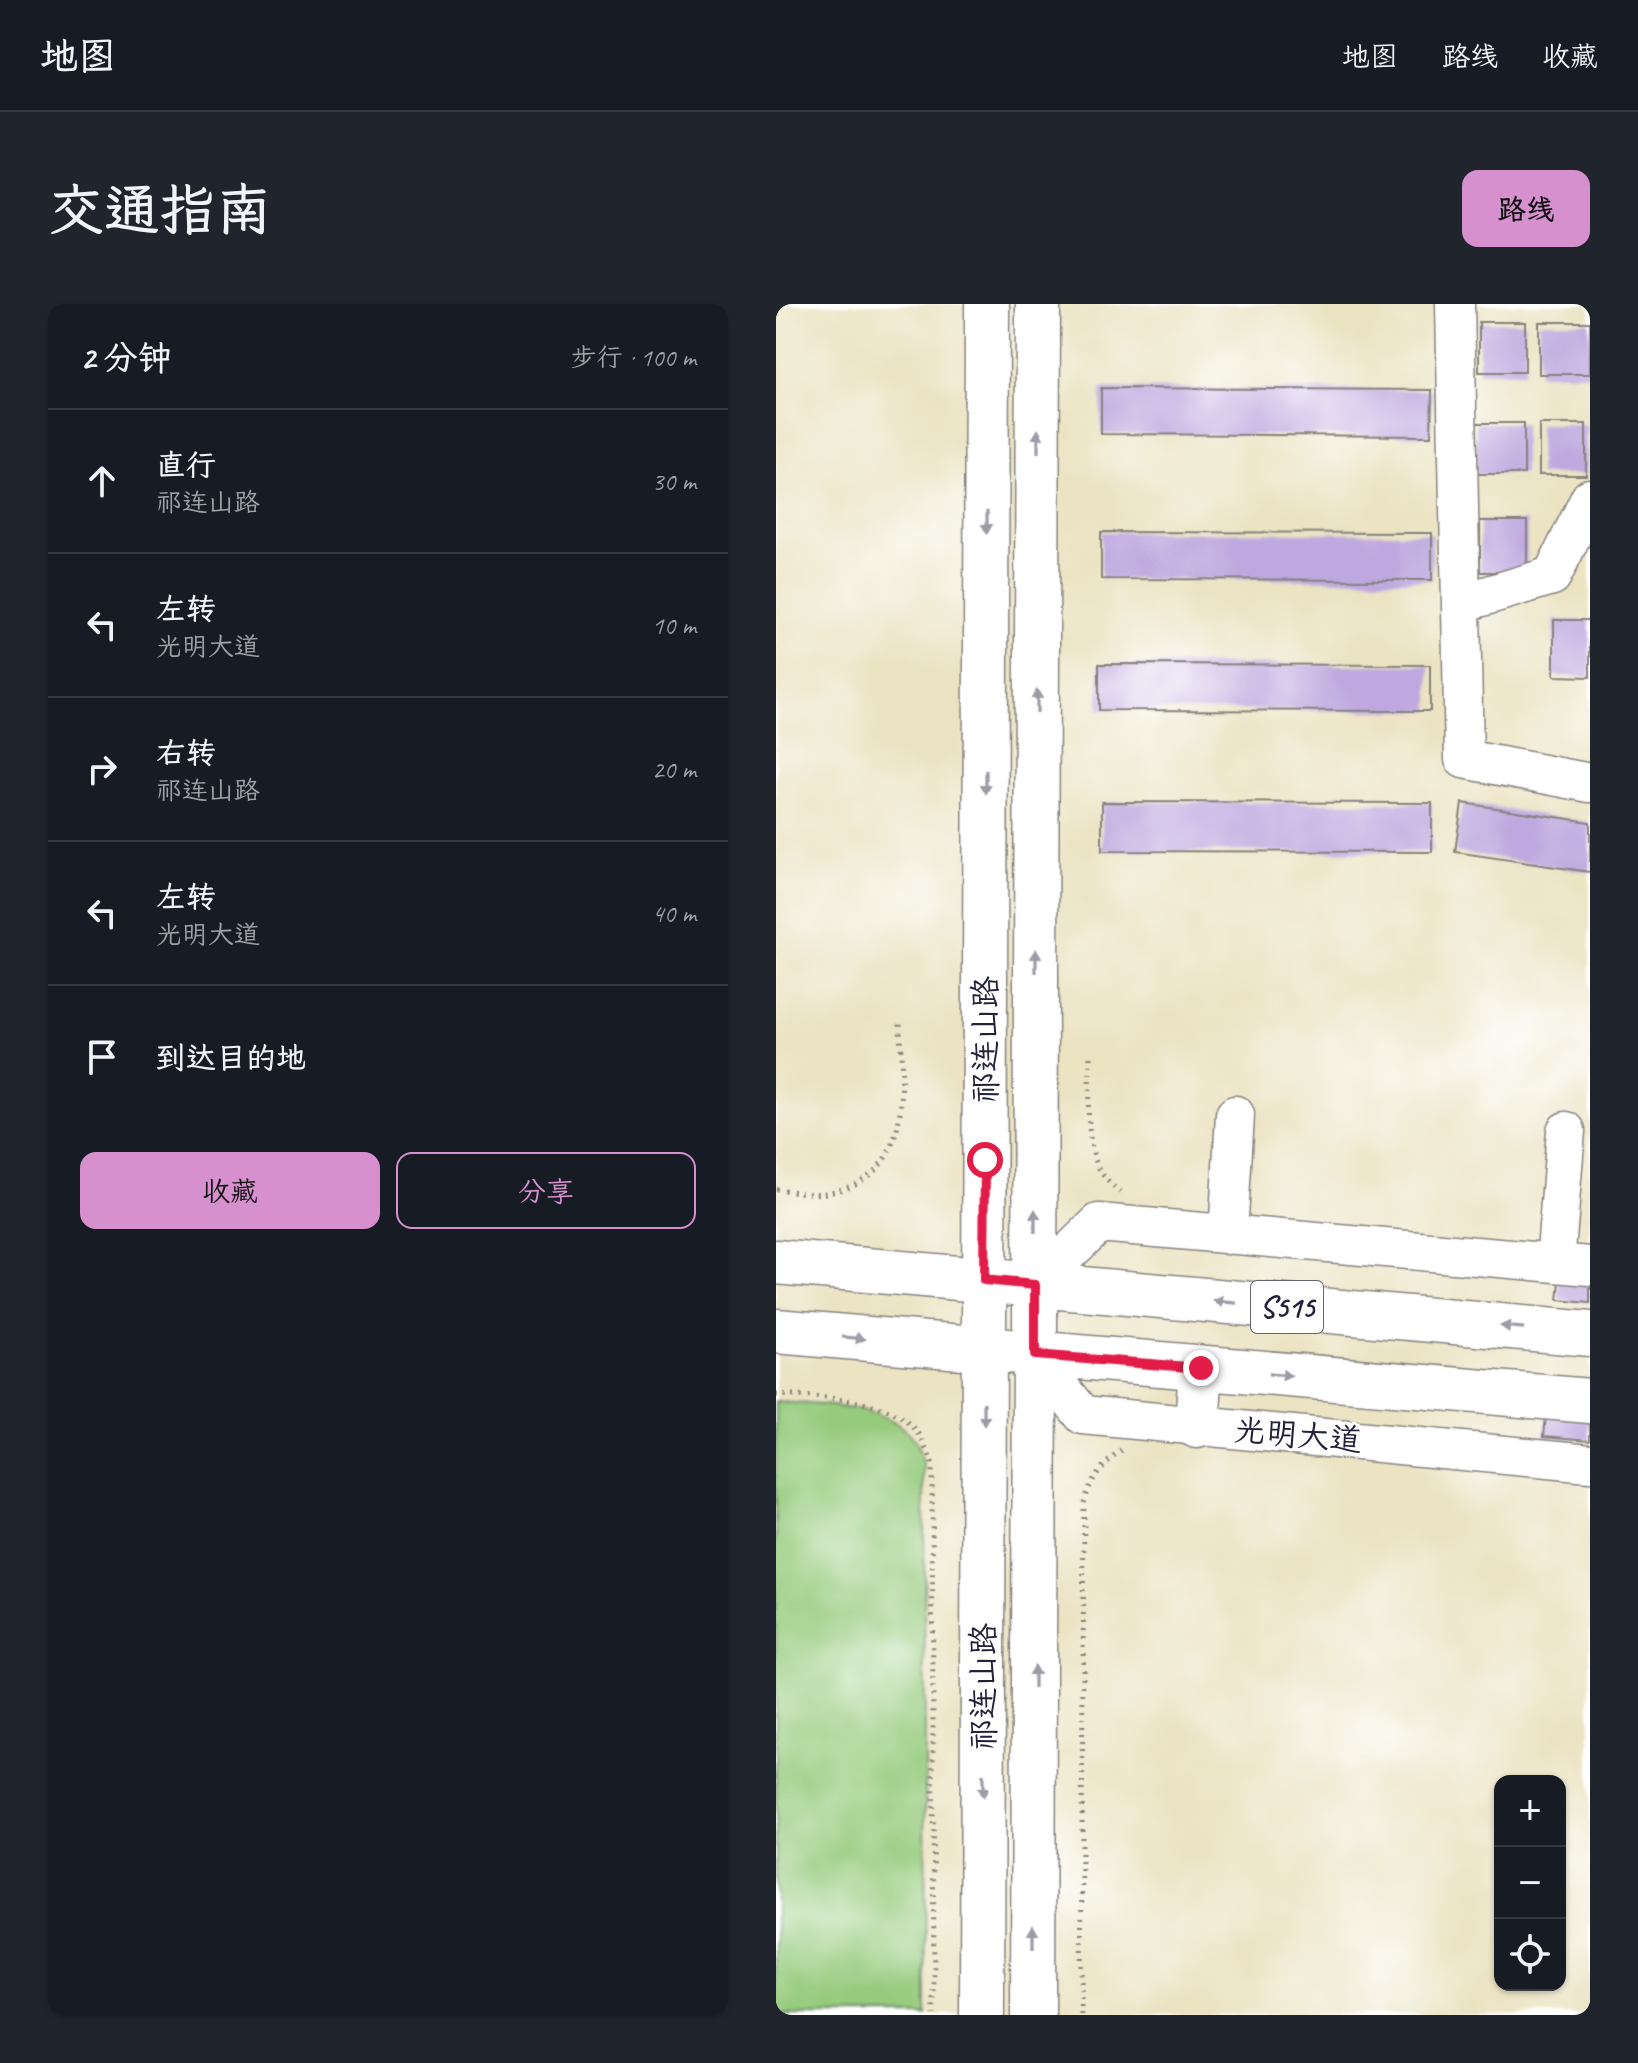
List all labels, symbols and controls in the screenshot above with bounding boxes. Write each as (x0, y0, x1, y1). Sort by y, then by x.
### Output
text: 地图 (40, 33, 116, 80)
text: 地图 (1342, 39, 1398, 74)
text: 路线 (1442, 39, 1498, 74)
text: 收藏 (1542, 39, 1598, 74)
button: 路线 (1462, 170, 1590, 247)
text: 交通指南 (48, 175, 272, 246)
text: 2 分钟 (80, 336, 172, 379)
text: 步行 · 100 m (571, 341, 696, 374)
one-way arrow (1031, 428, 1044, 453)
text: 直行 (156, 446, 216, 484)
icon: ahead (80, 459, 124, 503)
text: 30 m (652, 465, 696, 498)
text: 祁连山路 (156, 486, 260, 519)
one-way arrow (981, 510, 993, 535)
text: 左转 (156, 590, 216, 628)
icon: left (80, 603, 124, 647)
text: 10 m (652, 609, 696, 642)
text: 光明大道 (156, 630, 260, 663)
one-way arrow (1031, 688, 1043, 713)
text: 右转 (156, 734, 216, 772)
icon: right (80, 747, 124, 791)
text: 20 m (652, 753, 696, 786)
one-way arrow (980, 770, 992, 795)
text: 祁连山路 (156, 774, 260, 807)
text: 左转 (156, 878, 216, 916)
icon: left (80, 891, 124, 935)
text: 40 m (652, 897, 696, 930)
text: 光明大道 (156, 918, 260, 951)
one-way arrow (1030, 948, 1042, 973)
street label: 祁连山路 (965, 976, 1006, 1104)
icon: arrive (80, 1035, 124, 1079)
text: 到达目的地 (156, 1039, 306, 1077)
route start (967, 1142, 1003, 1178)
button: 收藏 (80, 1152, 380, 1229)
button: 分享 (396, 1152, 696, 1229)
one-way arrow (1029, 1208, 1041, 1233)
road number: S515 (1251, 1281, 1323, 1333)
one-way arrow (1212, 1295, 1237, 1308)
one-way arrow (1499, 1320, 1524, 1333)
one-way arrow (842, 1332, 867, 1345)
route end (1183, 1350, 1219, 1386)
one-way arrow (1268, 1369, 1293, 1382)
one-way arrow (978, 1402, 990, 1427)
street label: 光明大道 (1232, 1409, 1364, 1461)
street label: 祁连山路 (963, 1623, 1004, 1751)
one-way arrow (1028, 1664, 1040, 1689)
one-way arrow (977, 1774, 989, 1799)
map controls (1494, 1775, 1566, 1991)
button: + (1494, 1775, 1566, 1847)
button: − (1494, 1847, 1566, 1919)
button: locate (1494, 1919, 1566, 1991)
one-way arrow (1027, 1924, 1039, 1949)

